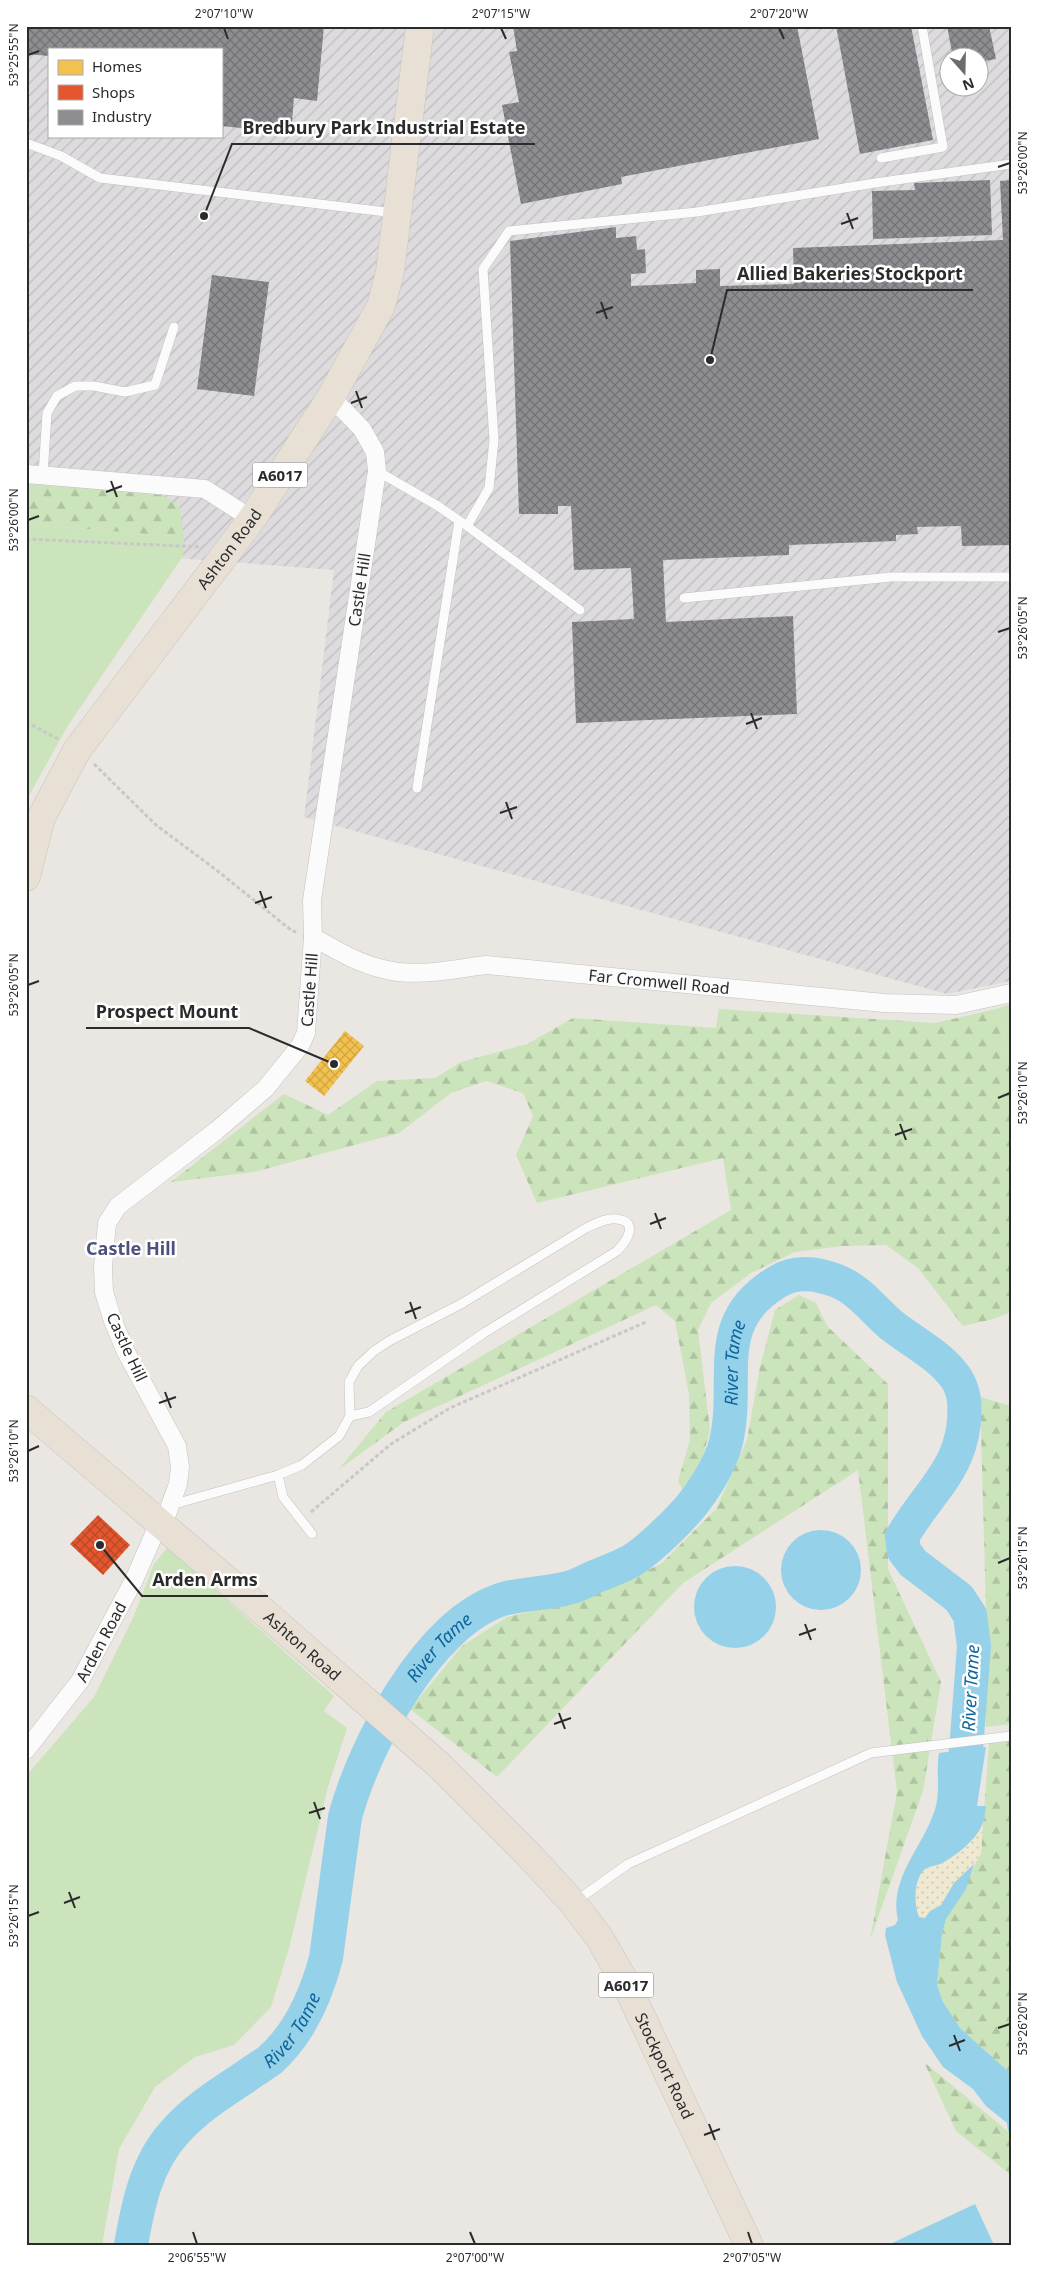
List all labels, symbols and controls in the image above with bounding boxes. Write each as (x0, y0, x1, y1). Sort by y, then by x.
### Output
text: 2°07'10"W (195, 5, 253, 22)
text: 2°07'15"W (472, 5, 530, 22)
text: 2°07'20"W (750, 5, 808, 22)
text: 53°25'55"N (5, 23, 22, 87)
legend (48, 48, 222, 138)
north arrow (940, 48, 990, 98)
text: Homes (92, 56, 142, 76)
text: N (960, 74, 977, 96)
text: Shops (92, 82, 135, 102)
text: Industry (92, 106, 152, 126)
callout: Bredbury Park Industrial Estate (232, 111, 535, 144)
text: Bredbury Park Industrial Estate (243, 115, 525, 139)
text: 53°26'00"N (1014, 131, 1031, 195)
callout: Allied Bakeries Stockport (727, 257, 973, 290)
text: Allied Bakeries Stockport (737, 261, 963, 285)
road number: A6017 (252, 462, 308, 488)
text: 53°26'00"N (5, 488, 22, 552)
street label: Ashton Road (192, 504, 267, 594)
street label: Castle Hill (343, 551, 375, 628)
text: 53°26'05"N (1014, 596, 1031, 660)
street label: Castle Hill (295, 952, 323, 1028)
text: 53°26'05"N (5, 953, 22, 1017)
street label: Far Cromwell Road (588, 964, 731, 999)
callout: Prospect Mount (86, 995, 249, 1028)
text: Prospect Mount (96, 999, 238, 1023)
text: 53°26'10"N (1014, 1061, 1031, 1125)
district label: Castle Hill (86, 1236, 176, 1260)
street label: Castle Hill (101, 1309, 153, 1385)
water label: River Tame (719, 1316, 751, 1406)
text: 53°26'10"N (5, 1419, 22, 1483)
text: 53°26'15"N (1014, 1526, 1031, 1590)
callout: Arden Arms (142, 1563, 268, 1596)
text: Arden Arms (152, 1567, 258, 1591)
street label: Arden Road (70, 1598, 131, 1686)
street label: Ashton Road (259, 1606, 346, 1686)
water label: River Tame (400, 1607, 476, 1686)
water label: River Tame (956, 1644, 984, 1732)
text: 53°26'15"N (5, 1884, 22, 1948)
road number: A6017 (598, 1972, 654, 1998)
water label: River Tame (258, 1989, 325, 2073)
text: 53°26'20"N (1014, 1992, 1031, 2056)
street label: Stockport Road (630, 2009, 699, 2122)
text: 2°06'55"W (168, 2249, 226, 2266)
text: 2°07'00"W (446, 2249, 504, 2266)
text: 2°07'05"W (723, 2249, 781, 2266)

